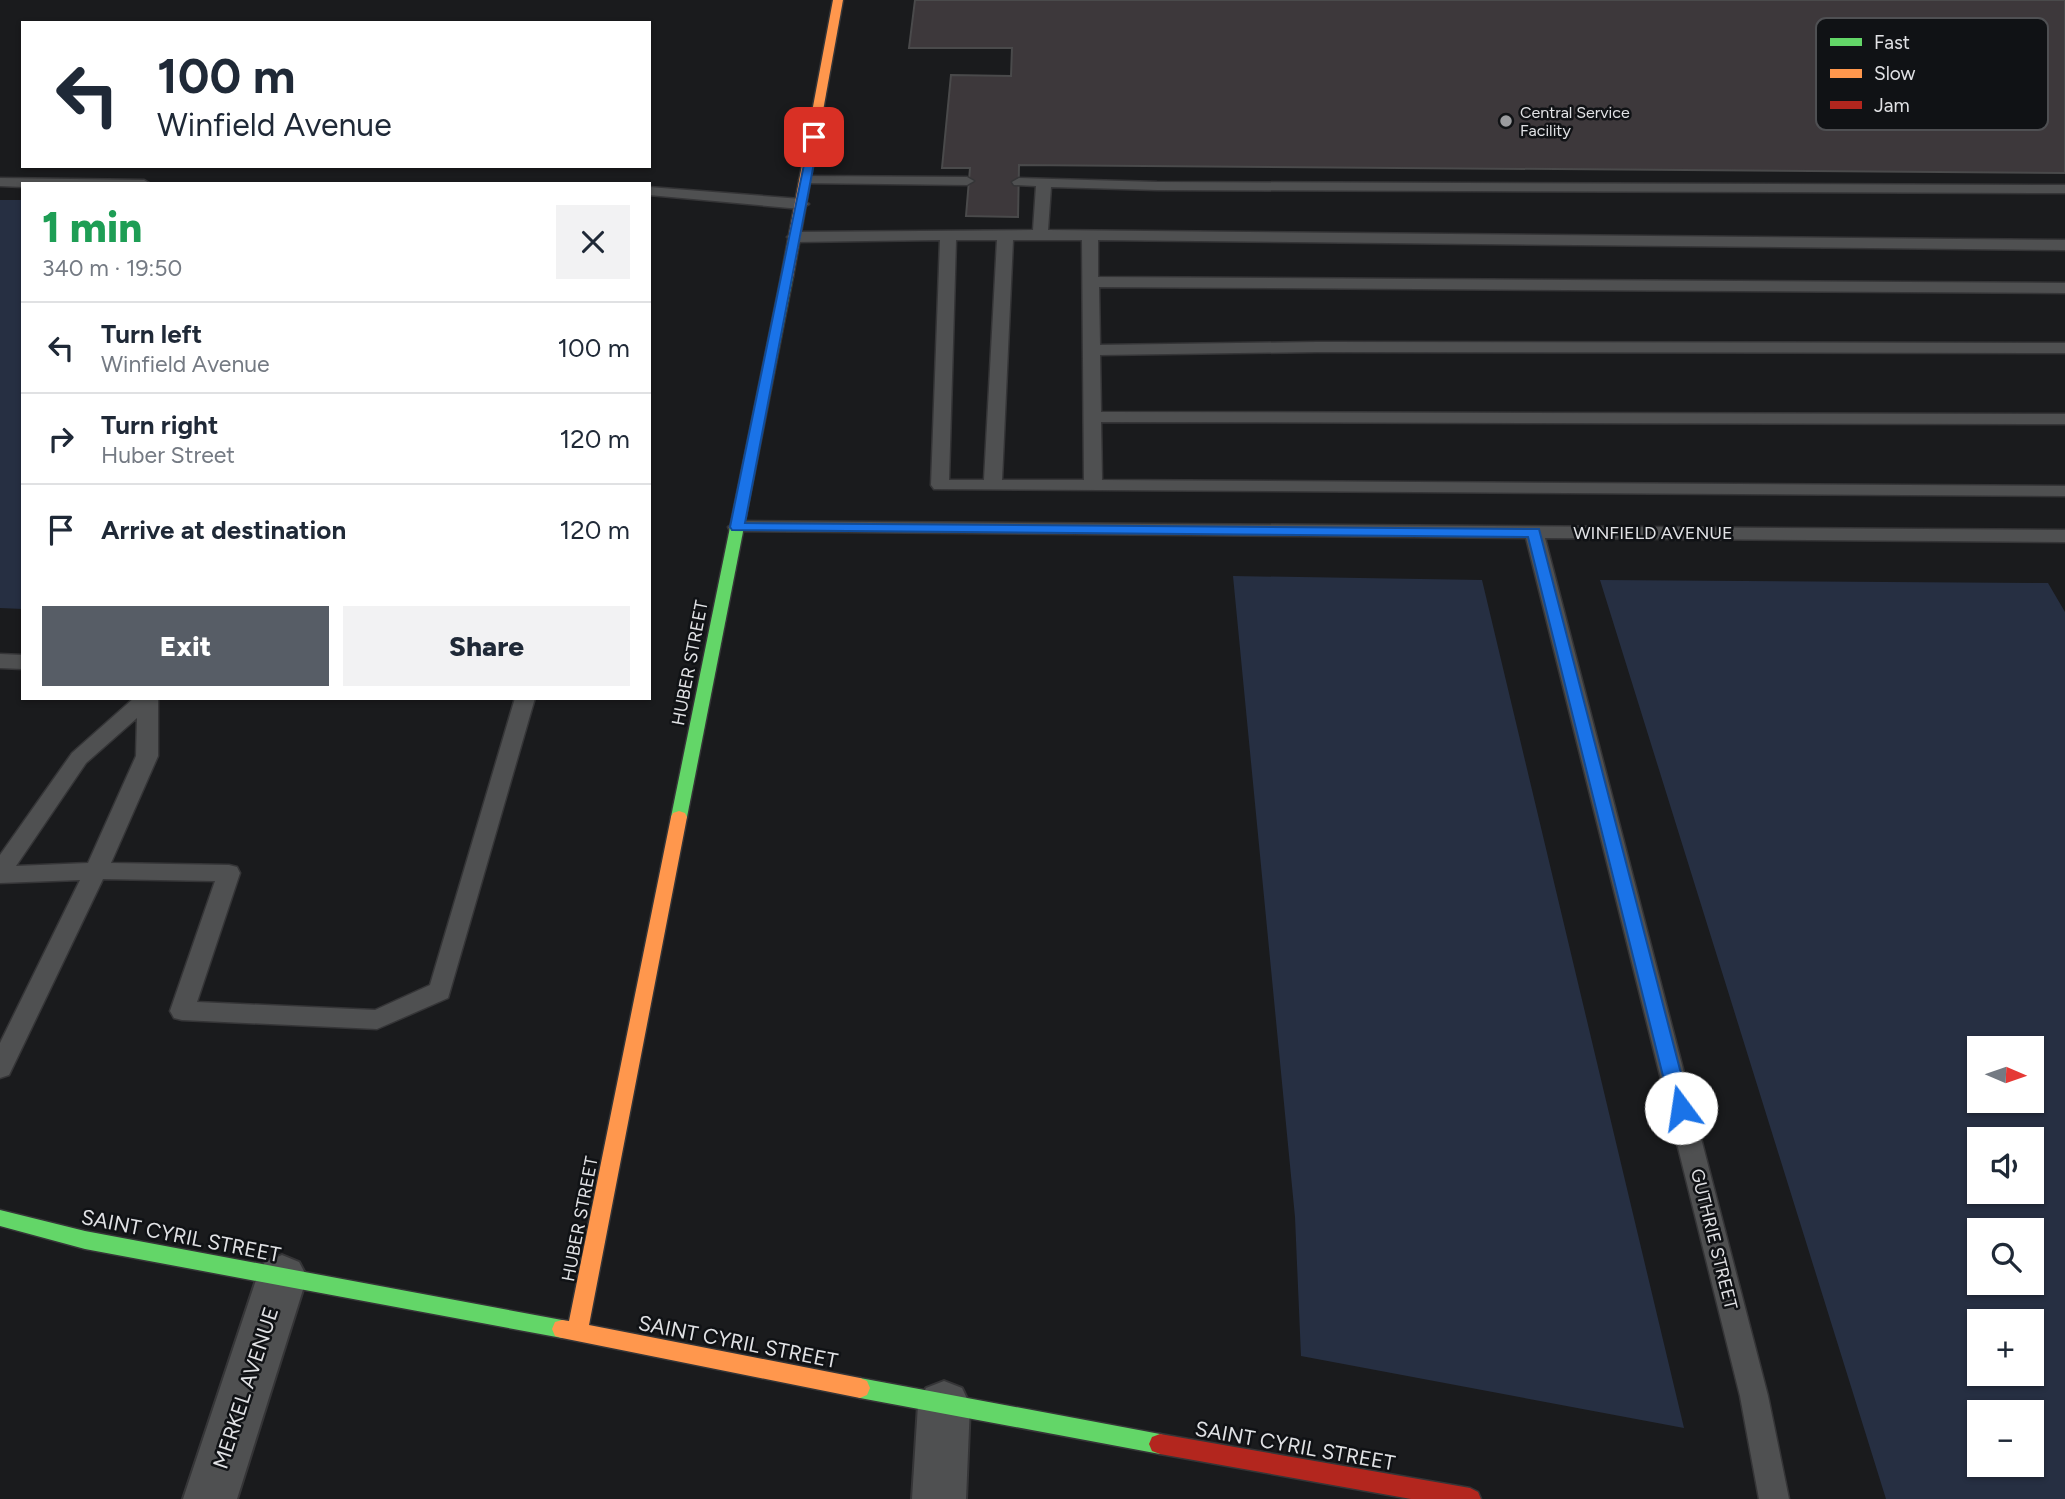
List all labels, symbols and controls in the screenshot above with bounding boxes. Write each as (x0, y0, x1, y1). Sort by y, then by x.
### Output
legend (1816, 18, 2048, 130)
text: Fast (1874, 31, 1910, 54)
text: 100 m (157, 46, 296, 105)
icon: left (42, 49, 133, 140)
text: Slow (1874, 62, 1916, 85)
text: Jam (1874, 94, 1910, 117)
place label: Central Service Facility (1520, 103, 1630, 140)
text: Winfield Avenue (157, 106, 392, 144)
pin (784, 107, 844, 167)
marker: Central Service Facility (1498, 113, 1514, 129)
icon: arrive (795, 118, 833, 156)
text: 1 min (42, 202, 142, 253)
button: close (556, 205, 630, 279)
text: 340 m · 19:50 (42, 254, 182, 282)
text: Turn left (101, 318, 202, 350)
icon: left (42, 329, 80, 367)
text: 100 m (557, 332, 630, 364)
text: Winfield Avenue (101, 350, 270, 378)
text: Turn right (101, 409, 218, 441)
icon: right (42, 420, 80, 458)
text: 120 m (560, 423, 630, 455)
text: Huber Street (101, 441, 235, 469)
icon: arrive (42, 511, 80, 549)
text: Arrive at destination (101, 514, 346, 546)
text: 120 m (560, 514, 630, 546)
street label: WINFIELD AVENUE (1573, 522, 1733, 544)
street label: HUBER STREET (667, 598, 713, 727)
button: Exit (42, 606, 329, 686)
button: Share (343, 606, 630, 686)
north arrow (1967, 1036, 2044, 1113)
map controls (1967, 1036, 2044, 1477)
position arrow (1644, 1071, 1718, 1145)
button: sound (1967, 1127, 2044, 1204)
street label: HUBER STREET (557, 1154, 603, 1283)
street label: GUTHRIE STREET (1686, 1166, 1742, 1312)
street label: SAINT CYRIL STREET (79, 1204, 283, 1267)
button: search (1967, 1218, 2044, 1295)
street label: MERKEL AVENUE (208, 1304, 283, 1472)
button: + (1967, 1309, 2044, 1386)
street label: SAINT CYRIL STREET (636, 1310, 840, 1373)
button: − (1967, 1400, 2044, 1477)
street label: SAINT CYRIL STREET (1193, 1416, 1397, 1475)

